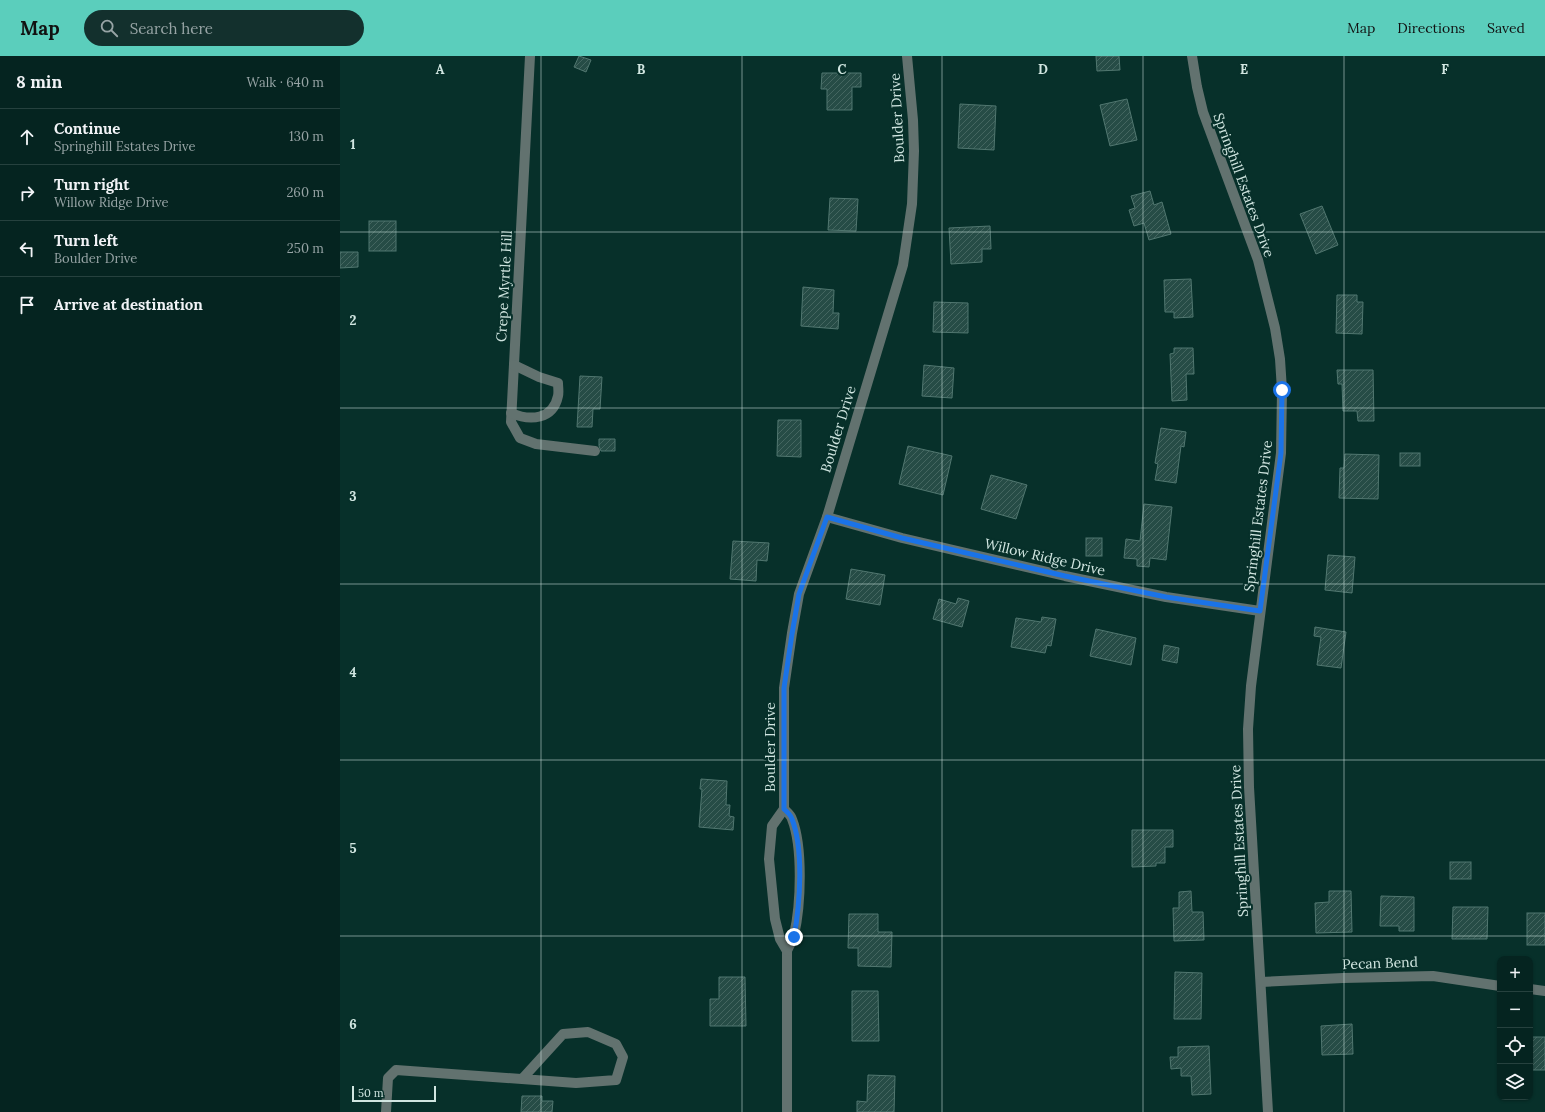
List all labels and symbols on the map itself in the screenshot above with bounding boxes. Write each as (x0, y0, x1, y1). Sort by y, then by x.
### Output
text: A (436, 61, 445, 78)
text: B (637, 61, 646, 78)
text: C (838, 61, 847, 78)
text: D (1038, 61, 1048, 78)
text: E (1240, 61, 1248, 78)
text: F (1441, 61, 1449, 78)
street label: Boulder Drive (886, 72, 908, 163)
street label: Springhill Estates Drive (1209, 110, 1279, 260)
text: 1 (350, 136, 356, 153)
street label: Crepe Myrtle Hill (492, 229, 516, 342)
text: 2 (350, 312, 357, 329)
route start (1273, 381, 1291, 399)
street label: Boulder Drive (816, 383, 860, 475)
street label: Springhill Estates Drive (1240, 439, 1276, 593)
text: 3 (349, 488, 357, 505)
street label: Willow Ridge Drive (983, 534, 1107, 580)
text: 4 (349, 664, 357, 681)
street label: Boulder Drive (761, 702, 779, 792)
street label: Springhill Estates Drive (1226, 764, 1252, 918)
text: 5 (349, 840, 357, 857)
route end (785, 928, 803, 946)
street label: Pecan Bend (1342, 953, 1418, 973)
text: 6 (349, 1016, 357, 1033)
scale bar (352, 1084, 436, 1103)

